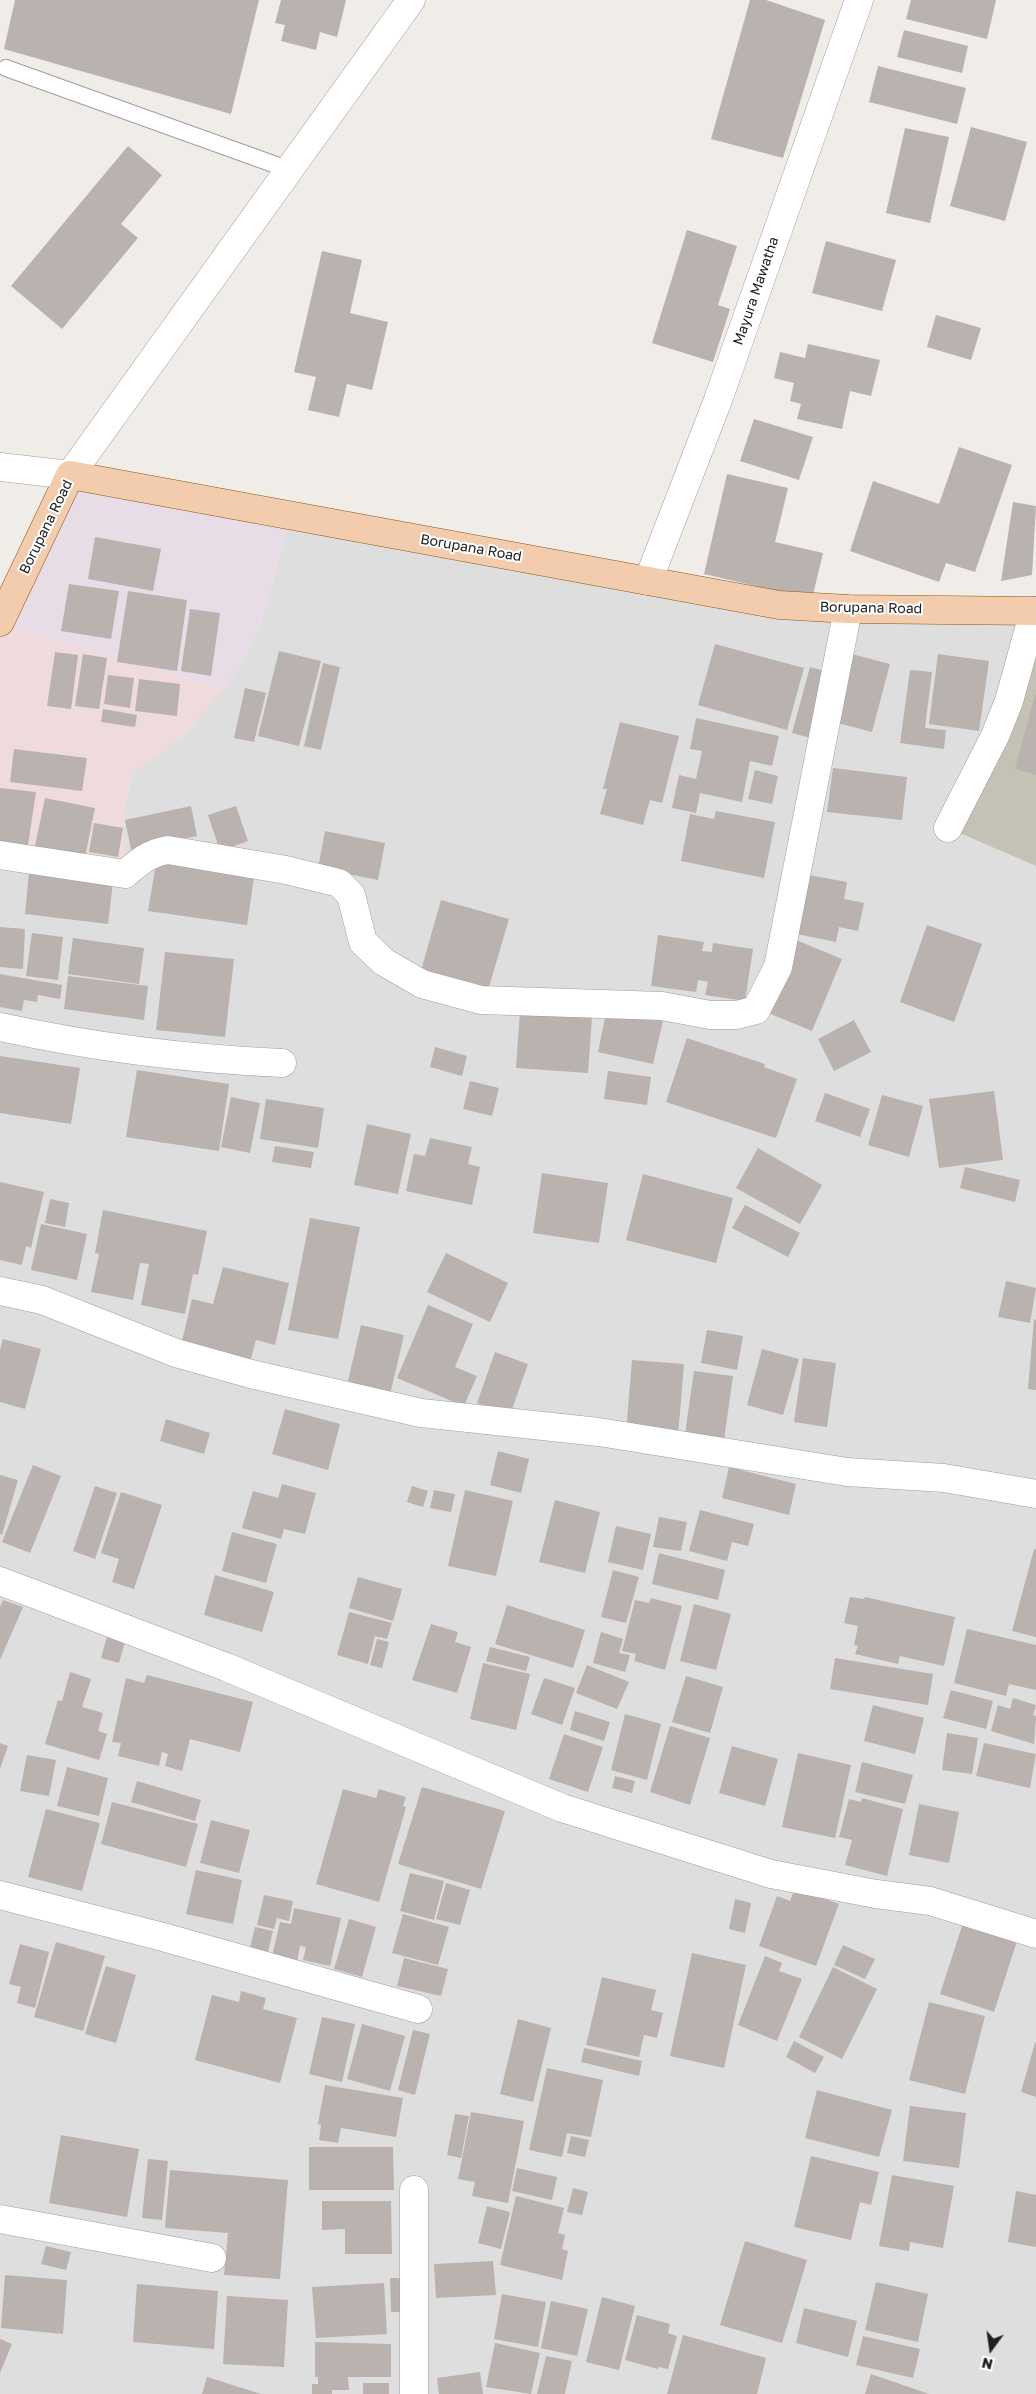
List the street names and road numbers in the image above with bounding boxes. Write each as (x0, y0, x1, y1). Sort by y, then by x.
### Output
street label: Mayura Mawatha (730, 235, 782, 347)
street label: Borupana Road (16, 477, 76, 577)
street label: Borupana Road (419, 531, 523, 565)
street label: Borupana Road (820, 599, 922, 617)

